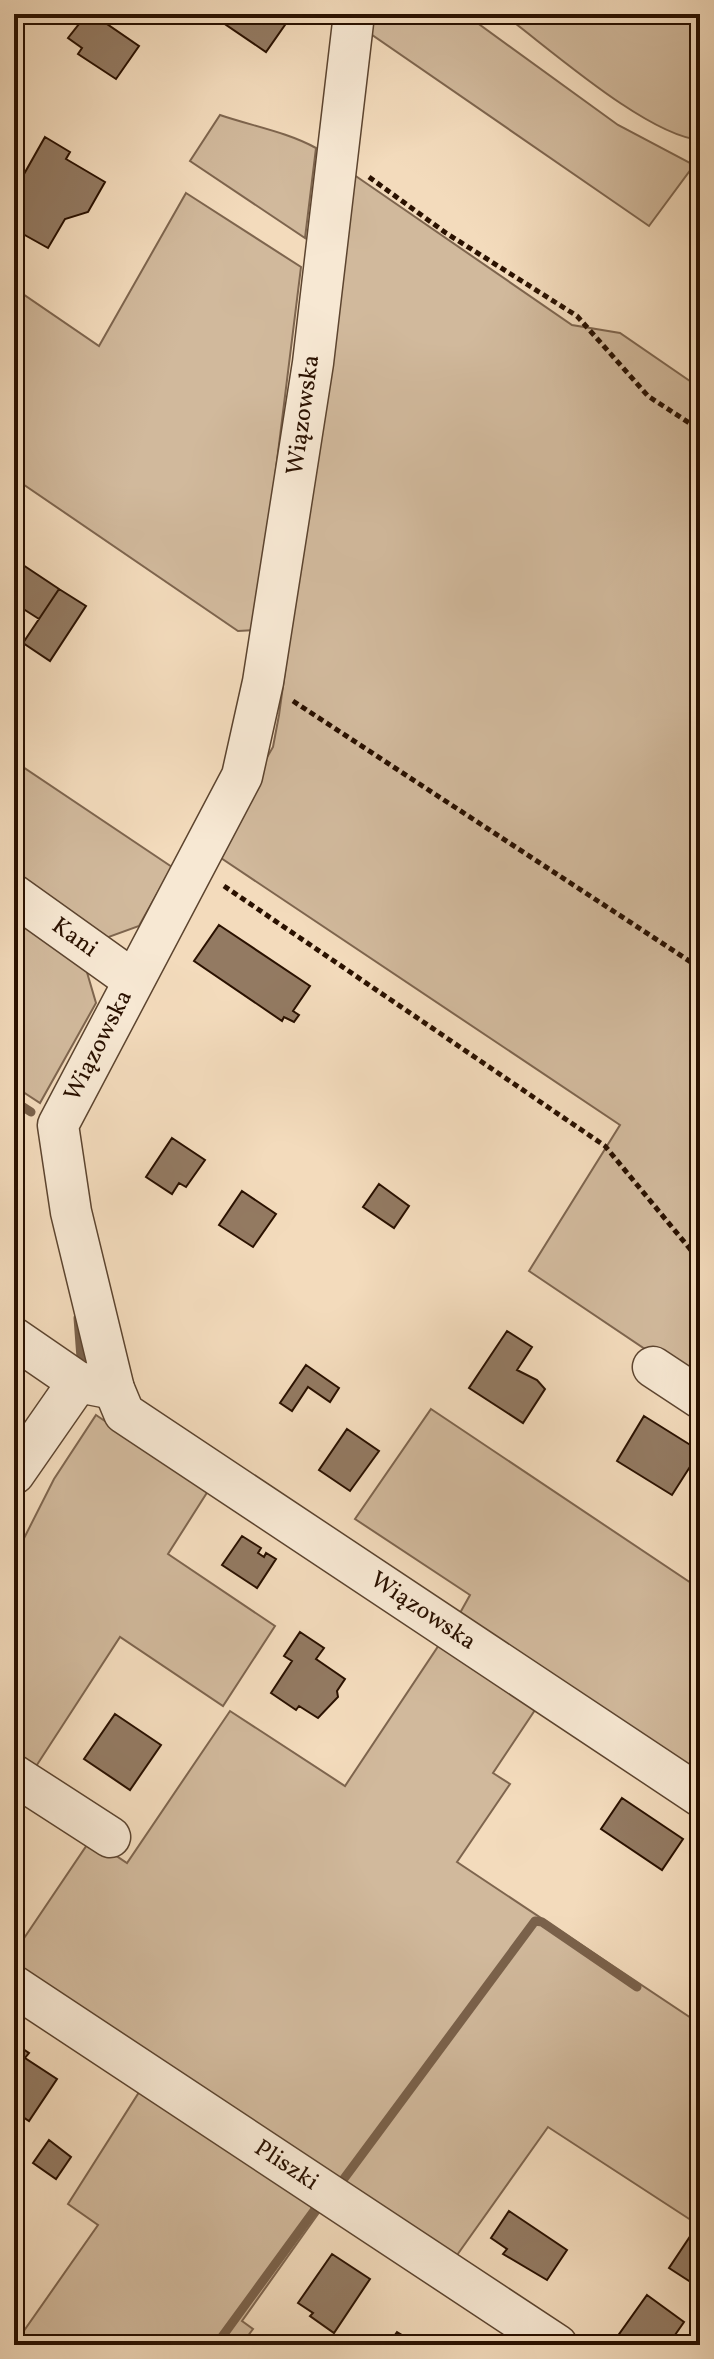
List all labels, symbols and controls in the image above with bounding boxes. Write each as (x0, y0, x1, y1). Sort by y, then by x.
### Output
street label: Wiązowska (279, 353, 329, 477)
street label: Kani (44, 910, 104, 966)
street label: Wiązowska (56, 984, 142, 1108)
street label: Wiązowska (363, 1564, 483, 1659)
street label: Pliszki (247, 2132, 325, 2200)

